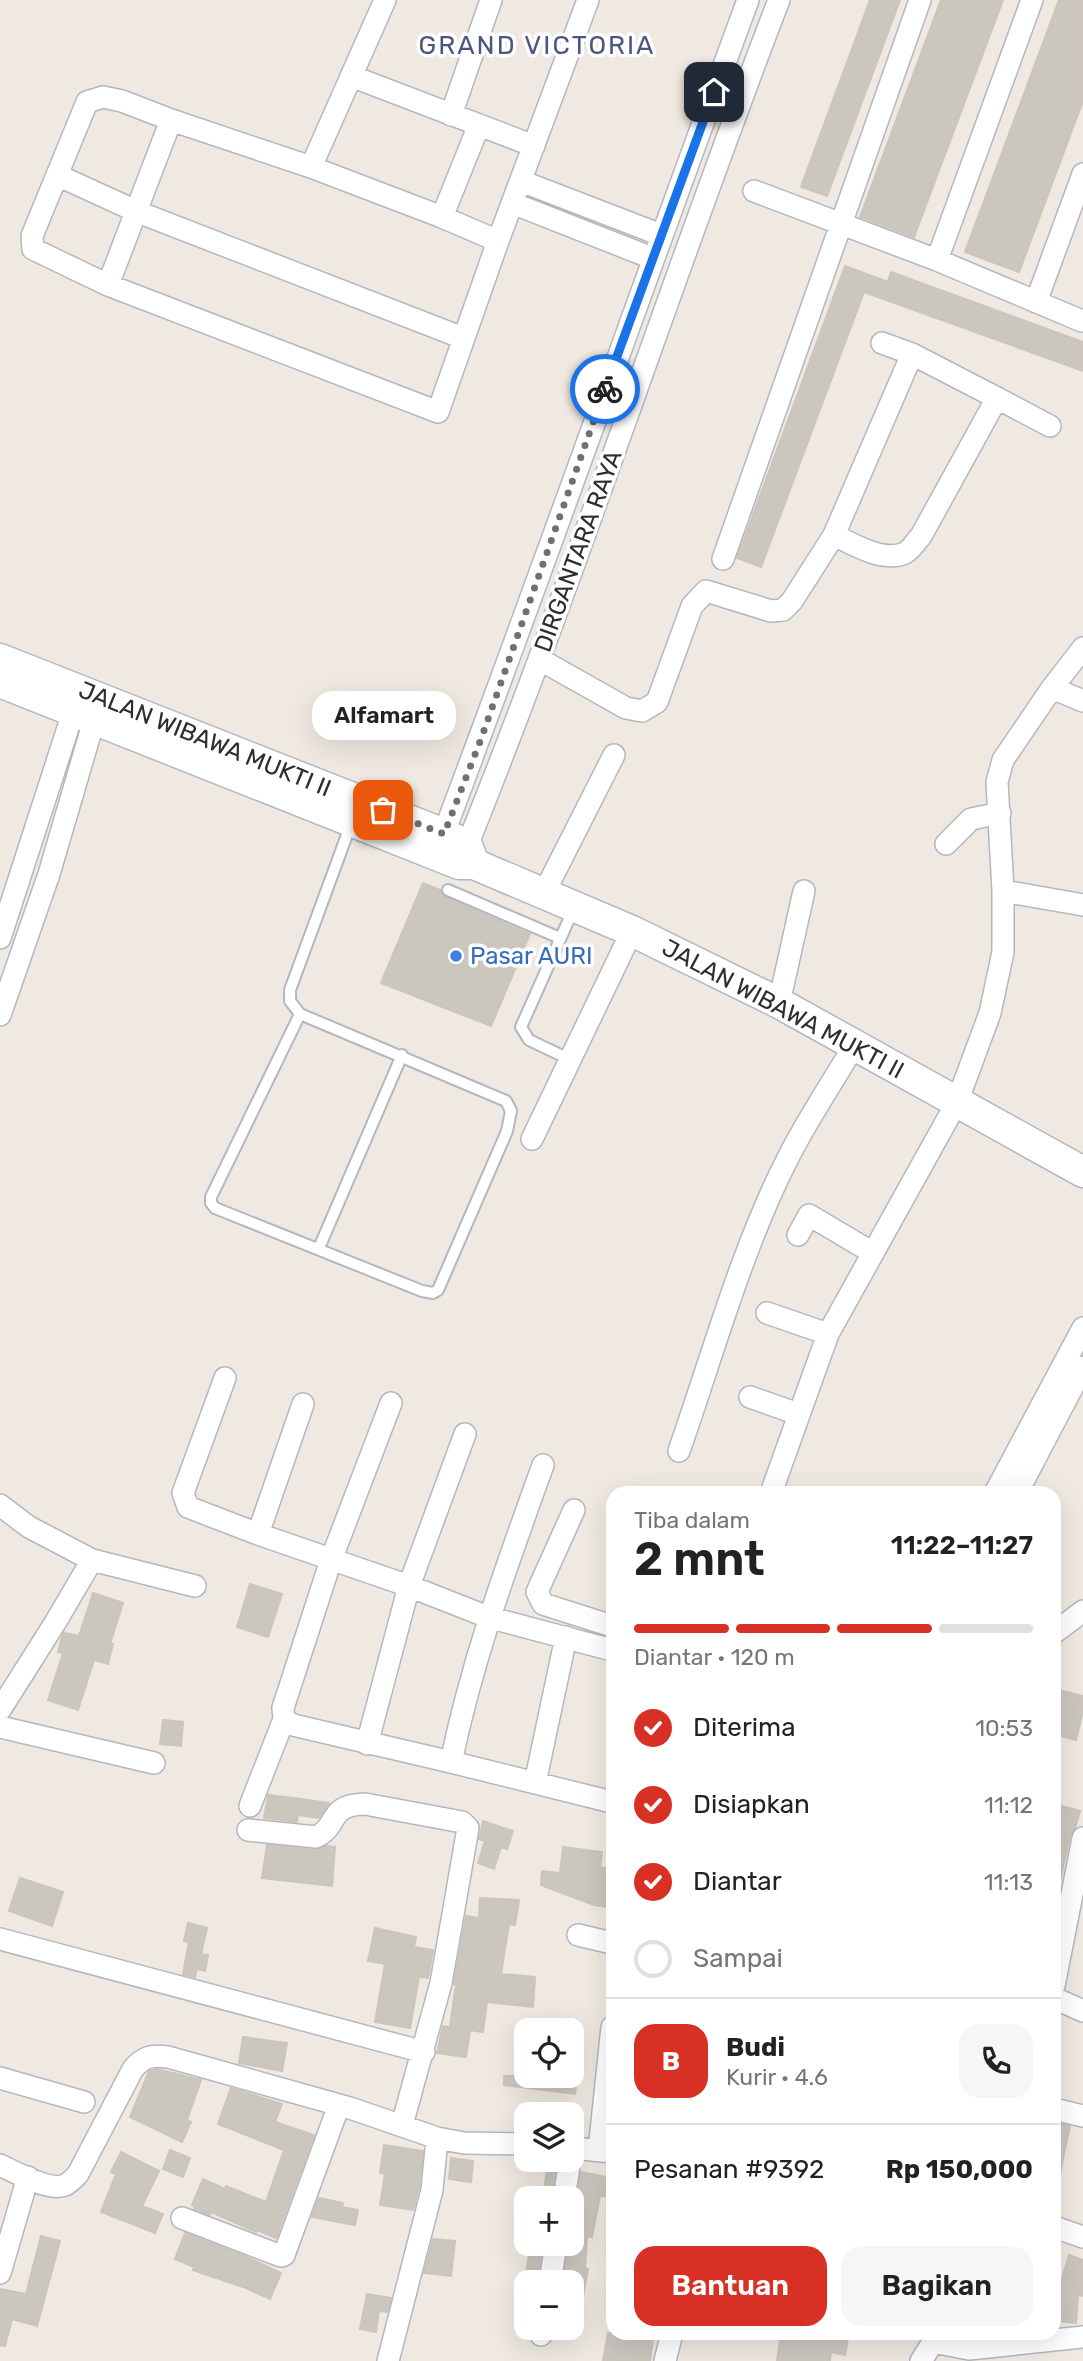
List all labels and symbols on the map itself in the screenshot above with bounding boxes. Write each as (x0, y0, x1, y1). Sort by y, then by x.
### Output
district label: GRAND VICTORIA (418, 30, 656, 61)
pin (684, 62, 744, 122)
courier (570, 354, 640, 424)
street label: DIRGANTARA RAYA (528, 446, 628, 656)
street label: JALAN WIBAWA MUKTI II (75, 676, 335, 802)
callout: Alfamart (311, 691, 455, 740)
pin (353, 780, 413, 840)
street label: JALAN WIBAWA MUKTI II (657, 933, 909, 1085)
place label: Pasar AURI (470, 942, 593, 970)
marker: Pasar AURI (448, 948, 464, 964)

